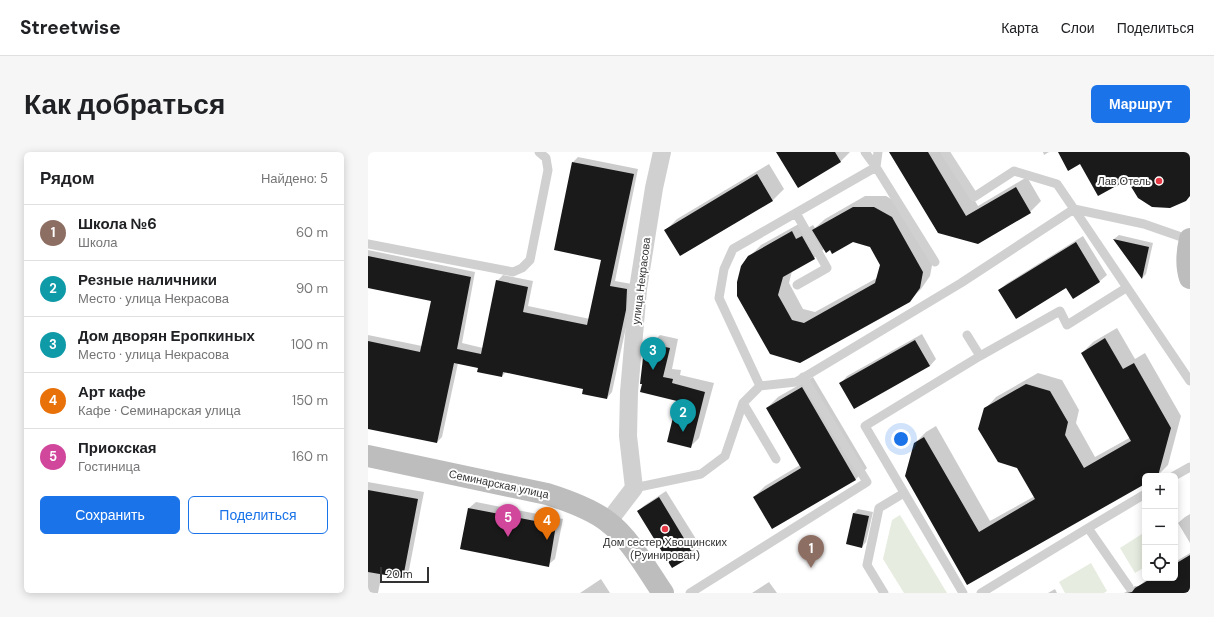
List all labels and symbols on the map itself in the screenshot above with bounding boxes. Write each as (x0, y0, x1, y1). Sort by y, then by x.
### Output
place label: Лав Отель (1098, 174, 1151, 188)
marker: Лав Отель (1154, 176, 1164, 186)
street label: улица Некрасова (629, 236, 653, 325)
pin: 3 (640, 337, 666, 370)
pin: 2 (670, 399, 696, 432)
your location (891, 429, 911, 449)
street label: Семинарская улица (448, 467, 551, 502)
pin: 5 (495, 504, 521, 537)
pin: 4 (534, 507, 560, 540)
marker: Дом сестер Хвощинских (Руинирован) (660, 524, 670, 534)
place label: Дом сестер Хвощинских (Руинирован) (603, 535, 727, 562)
pin: 1 (798, 535, 824, 568)
scale bar (380, 565, 429, 584)

